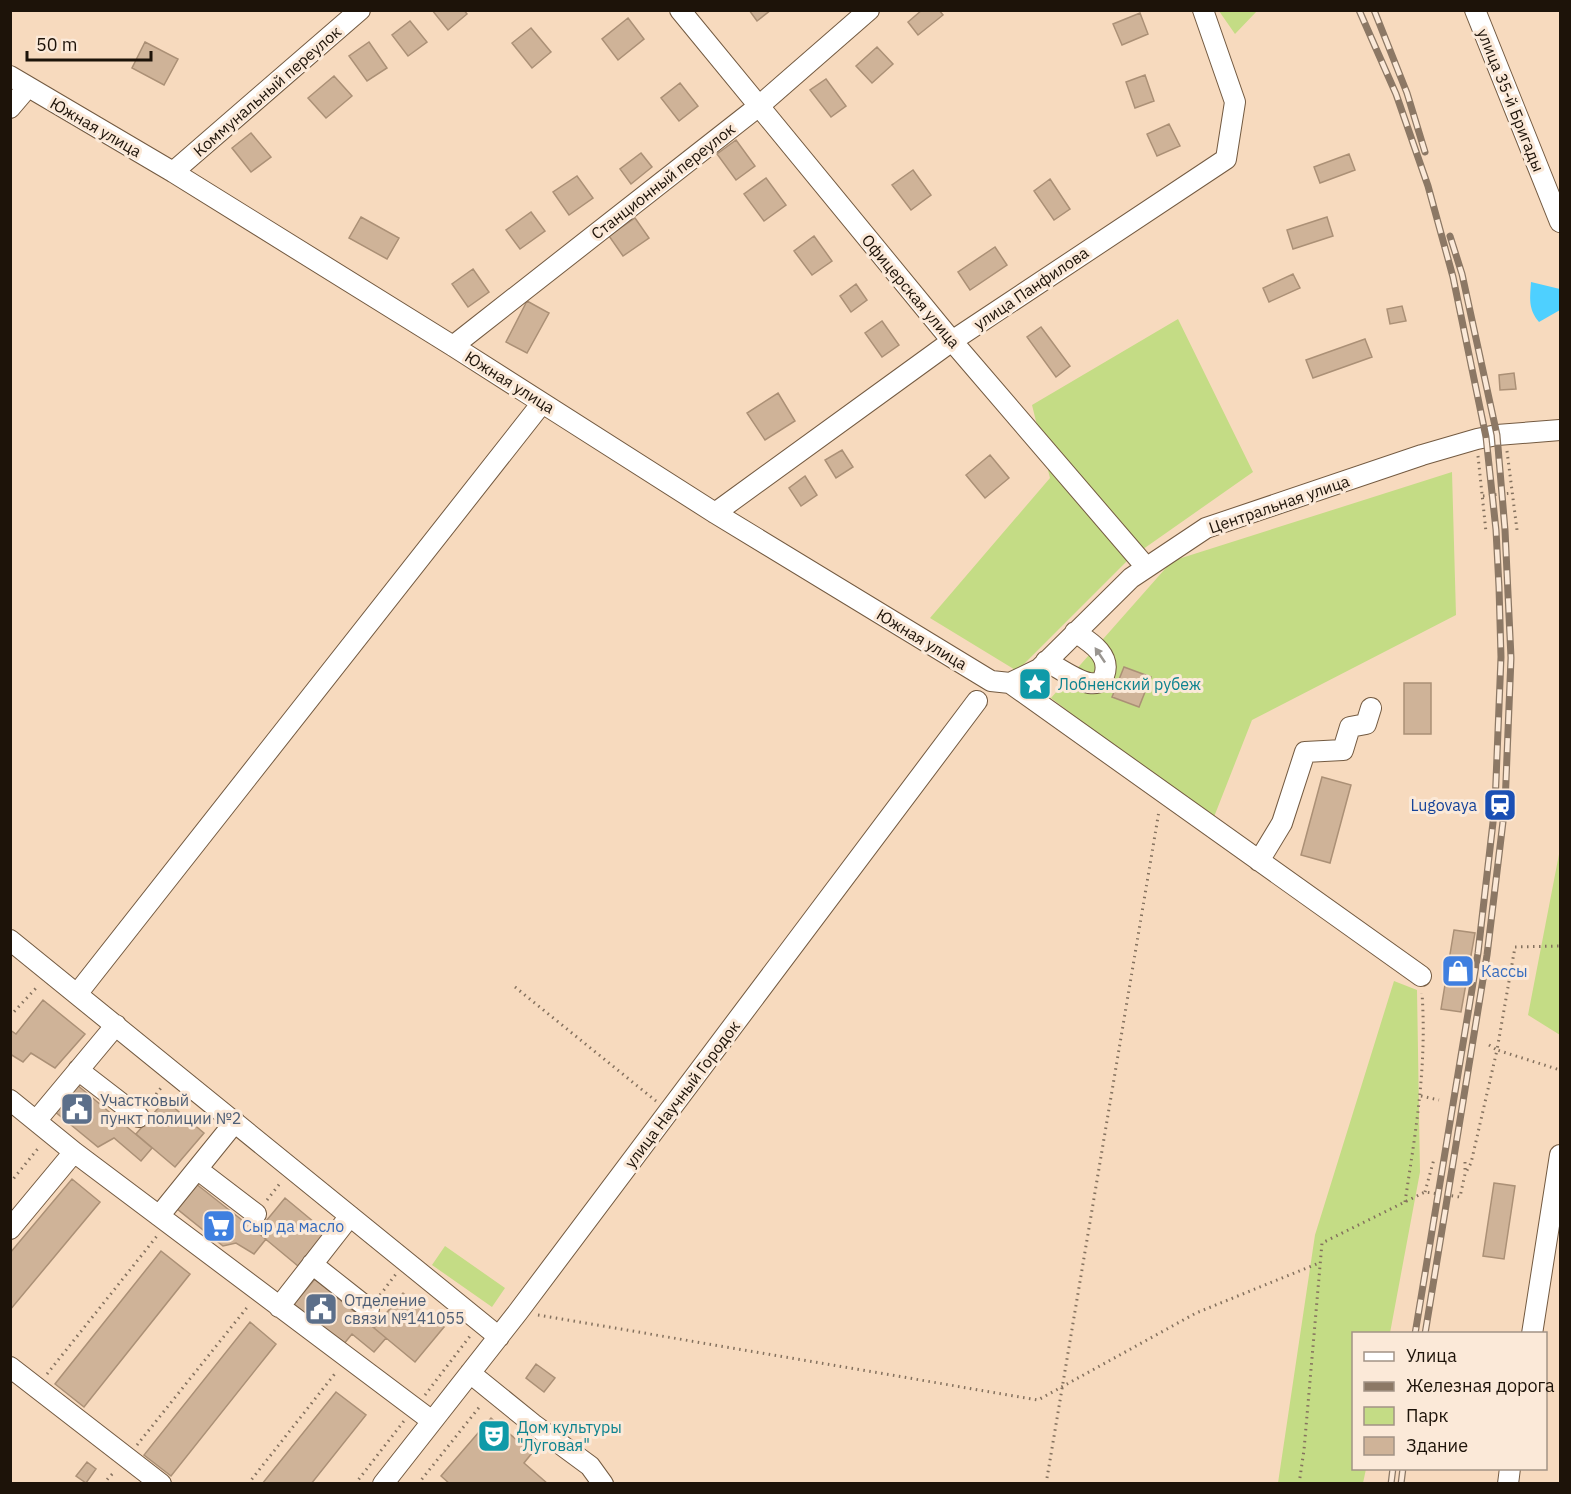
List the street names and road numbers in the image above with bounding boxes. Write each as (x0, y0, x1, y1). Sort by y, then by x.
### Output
street label: Коммунальный переулок (189, 21, 345, 161)
street label: улица 35-й Бригады (1473, 26, 1549, 174)
street label: Южная улица (47, 93, 146, 161)
street label: Станционный переулок (587, 118, 739, 243)
street label: Офицерская улица (858, 230, 965, 352)
street label: улица Панфилова (970, 242, 1092, 334)
street label: Южная улица (461, 346, 559, 418)
street label: Центральная улица (1206, 470, 1352, 537)
street label: Южная улица (873, 604, 971, 674)
street label: улица Научный Городок (620, 1016, 744, 1172)

